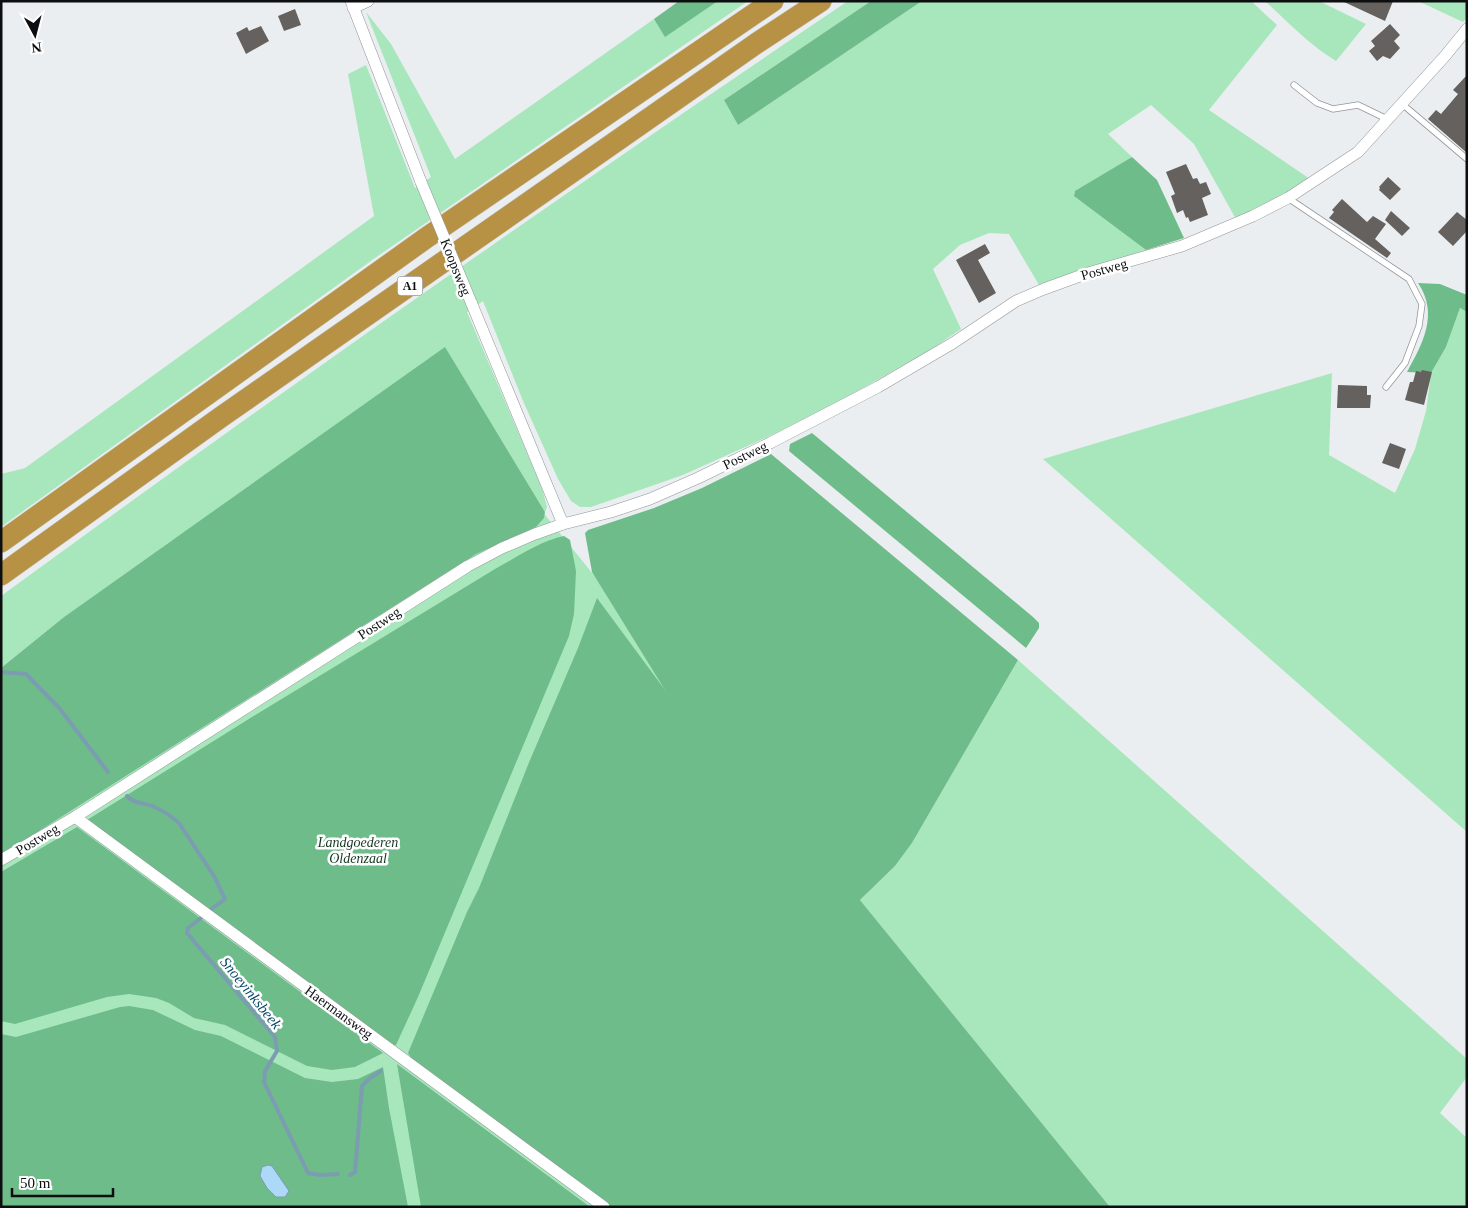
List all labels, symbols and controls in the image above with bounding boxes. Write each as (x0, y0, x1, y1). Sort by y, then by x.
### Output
north arrow (10, 10, 60, 60)
text: N (31, 39, 42, 55)
street label: Koopsweg (437, 237, 474, 298)
street label: Postweg (1079, 256, 1129, 283)
road number: A1 (398, 276, 422, 296)
street label: Postweg (721, 438, 770, 473)
street label: Postweg (355, 604, 403, 643)
street label: Postweg (13, 821, 61, 858)
park label: Landgoederen Oldenzaal (317, 835, 398, 866)
water label: Snoeyinksbeek (217, 954, 285, 1032)
street label: Haermansweg (302, 983, 376, 1042)
scale bar (12, 1166, 114, 1198)
text: 50 m (20, 1175, 51, 1191)

